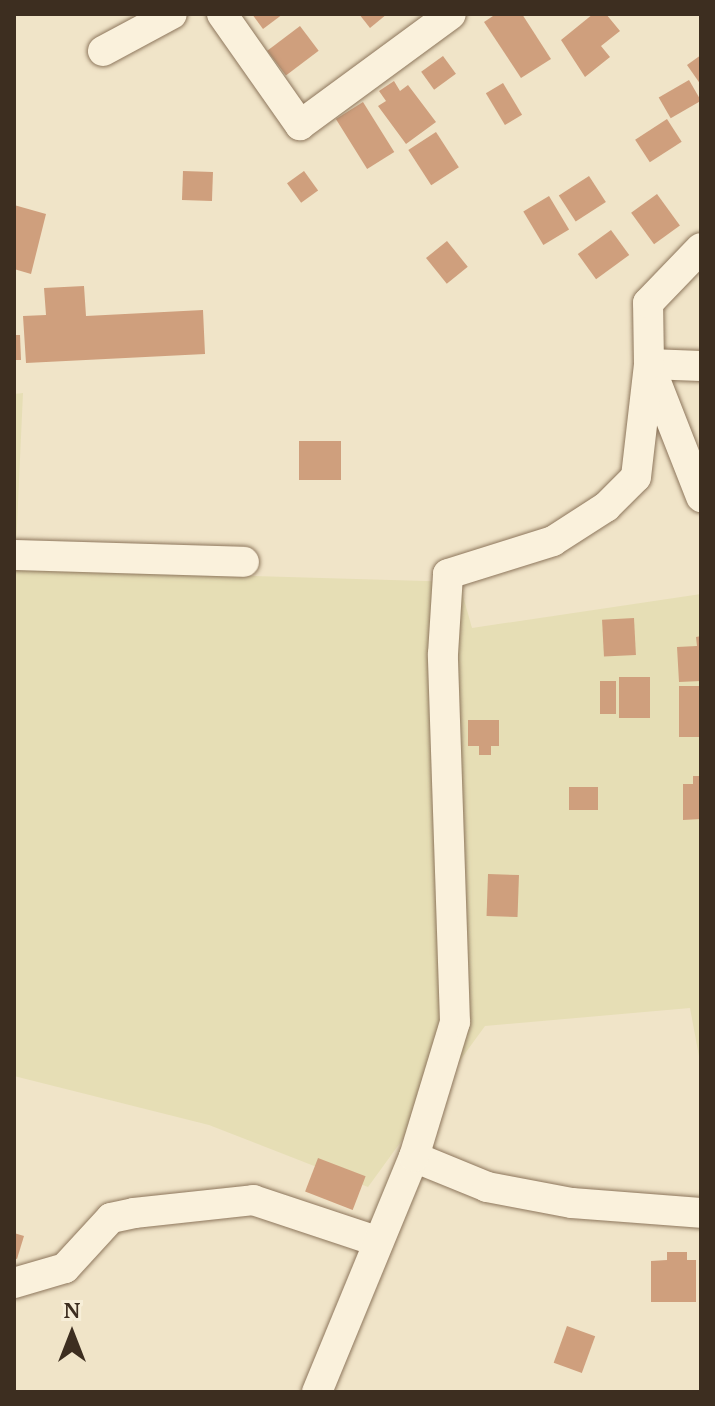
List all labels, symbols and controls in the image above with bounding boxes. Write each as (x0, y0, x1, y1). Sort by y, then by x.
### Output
north arrow (32, 1294, 112, 1374)
text: N (64, 1295, 80, 1324)

